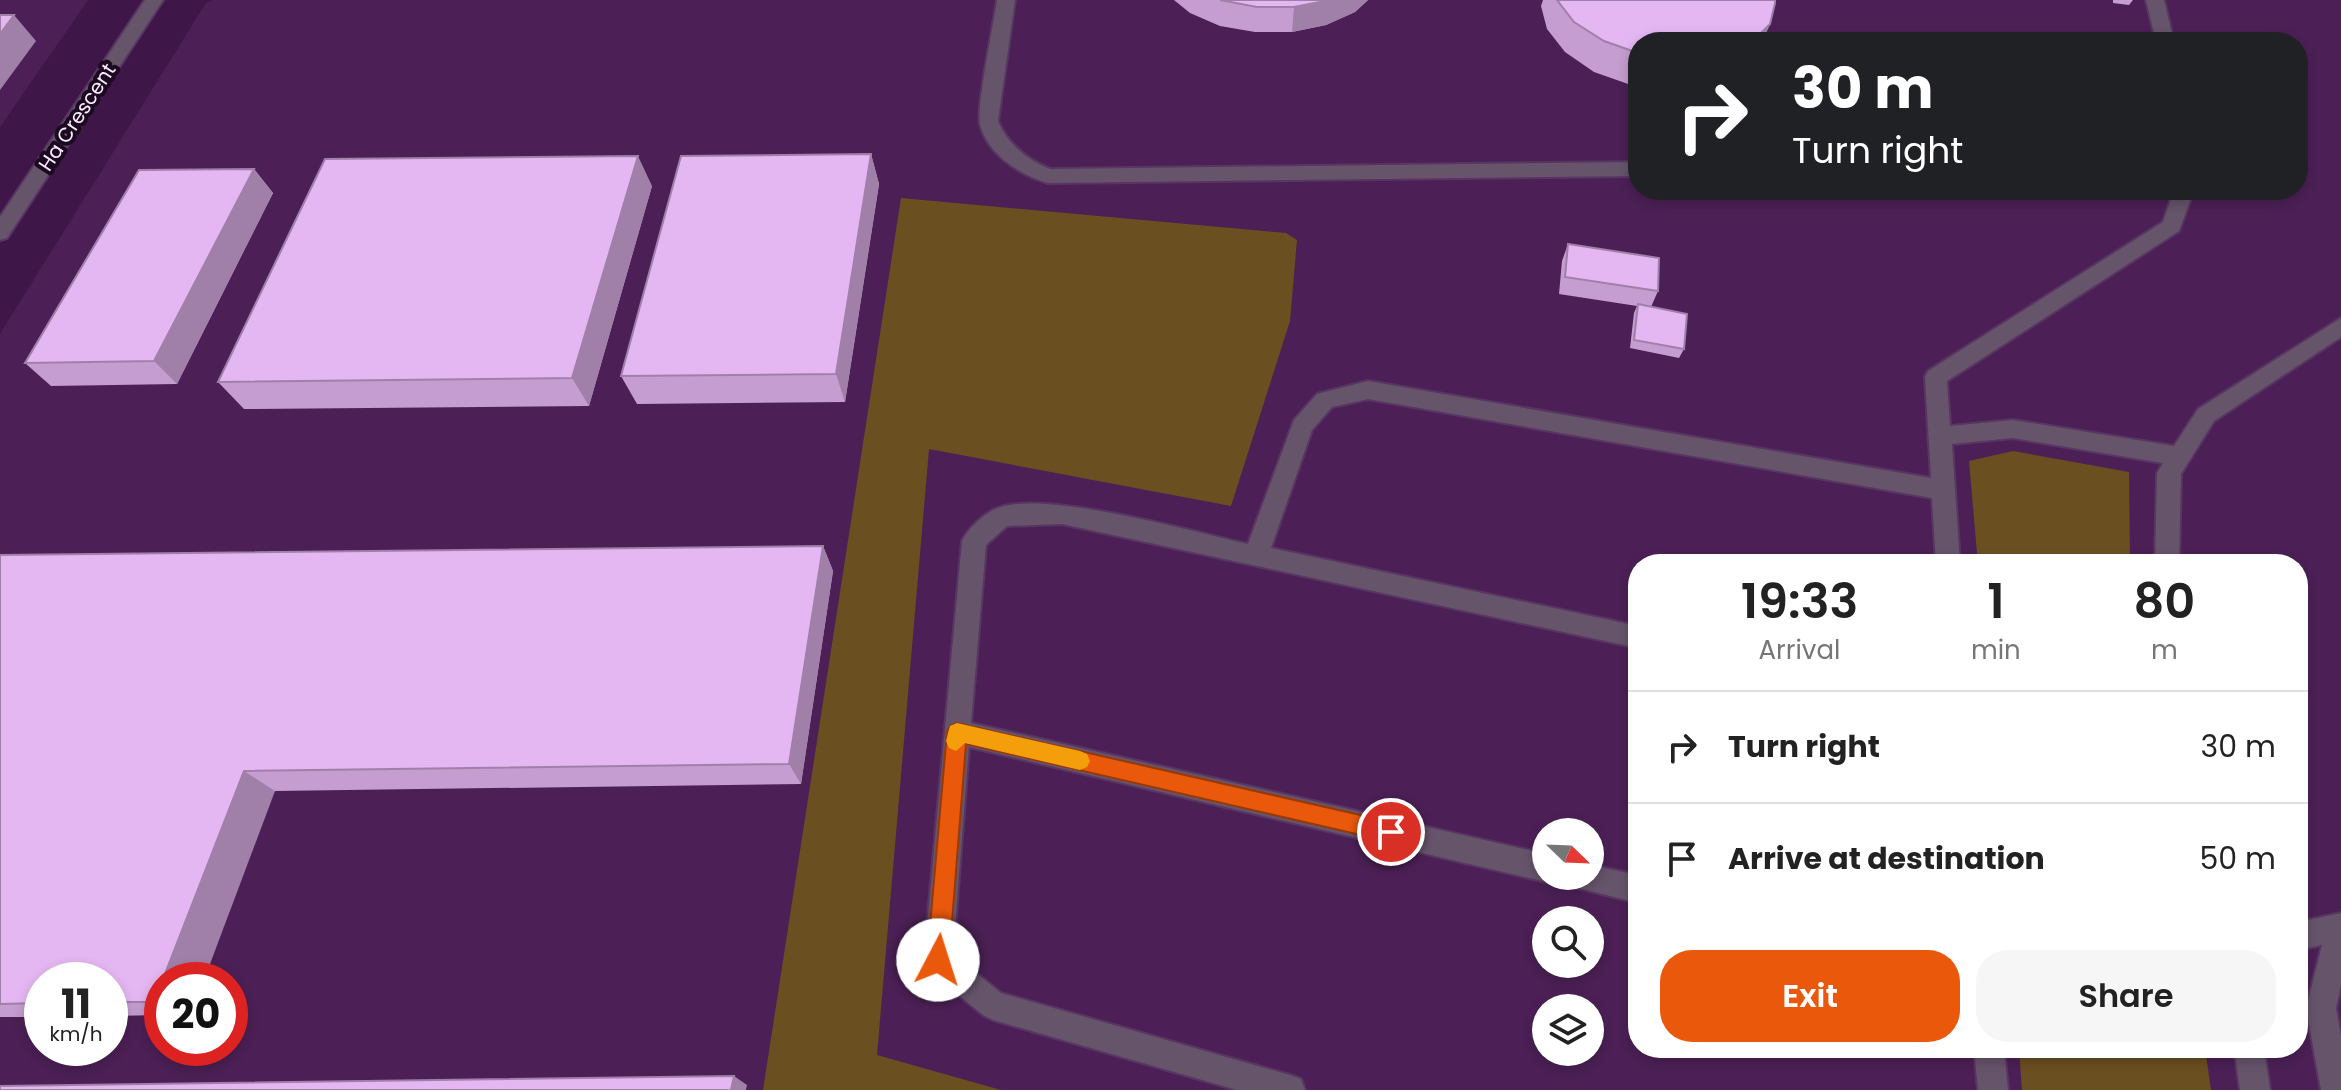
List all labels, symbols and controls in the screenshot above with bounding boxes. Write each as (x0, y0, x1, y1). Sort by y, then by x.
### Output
text: 30 m (1792, 49, 1934, 128)
street label: Ha Crescent (32, 58, 122, 176)
icon: right (1660, 64, 1764, 168)
text: Turn right (1792, 125, 1963, 176)
text: 19:33 (1741, 568, 1858, 635)
text: 1 (1987, 568, 2005, 635)
text: 80 (2133, 568, 2195, 635)
text: Arrival (1759, 632, 1840, 668)
text: min (1971, 632, 2021, 668)
text: m (2151, 632, 2178, 668)
icon: right (1660, 725, 1704, 769)
text: Turn right (1728, 725, 1880, 768)
text: 30 m (2201, 725, 2276, 768)
pin (1357, 798, 1425, 866)
icon: arrive (1369, 810, 1413, 854)
north arrow (1532, 818, 1604, 890)
map controls (1532, 818, 1604, 1066)
icon: arrive (1660, 837, 1704, 881)
text: Arrive at destination (1728, 837, 2045, 880)
text: 50 m (2199, 837, 2276, 880)
button: search (1532, 906, 1604, 978)
position arrow (896, 918, 980, 1002)
button: Exit (1660, 950, 1960, 1042)
button: Share (1976, 950, 2276, 1042)
speed limit sign: 20 (144, 962, 248, 1066)
text: 11 (61, 976, 91, 1032)
button: layers (1532, 994, 1604, 1066)
text: km/h (49, 1020, 103, 1048)

